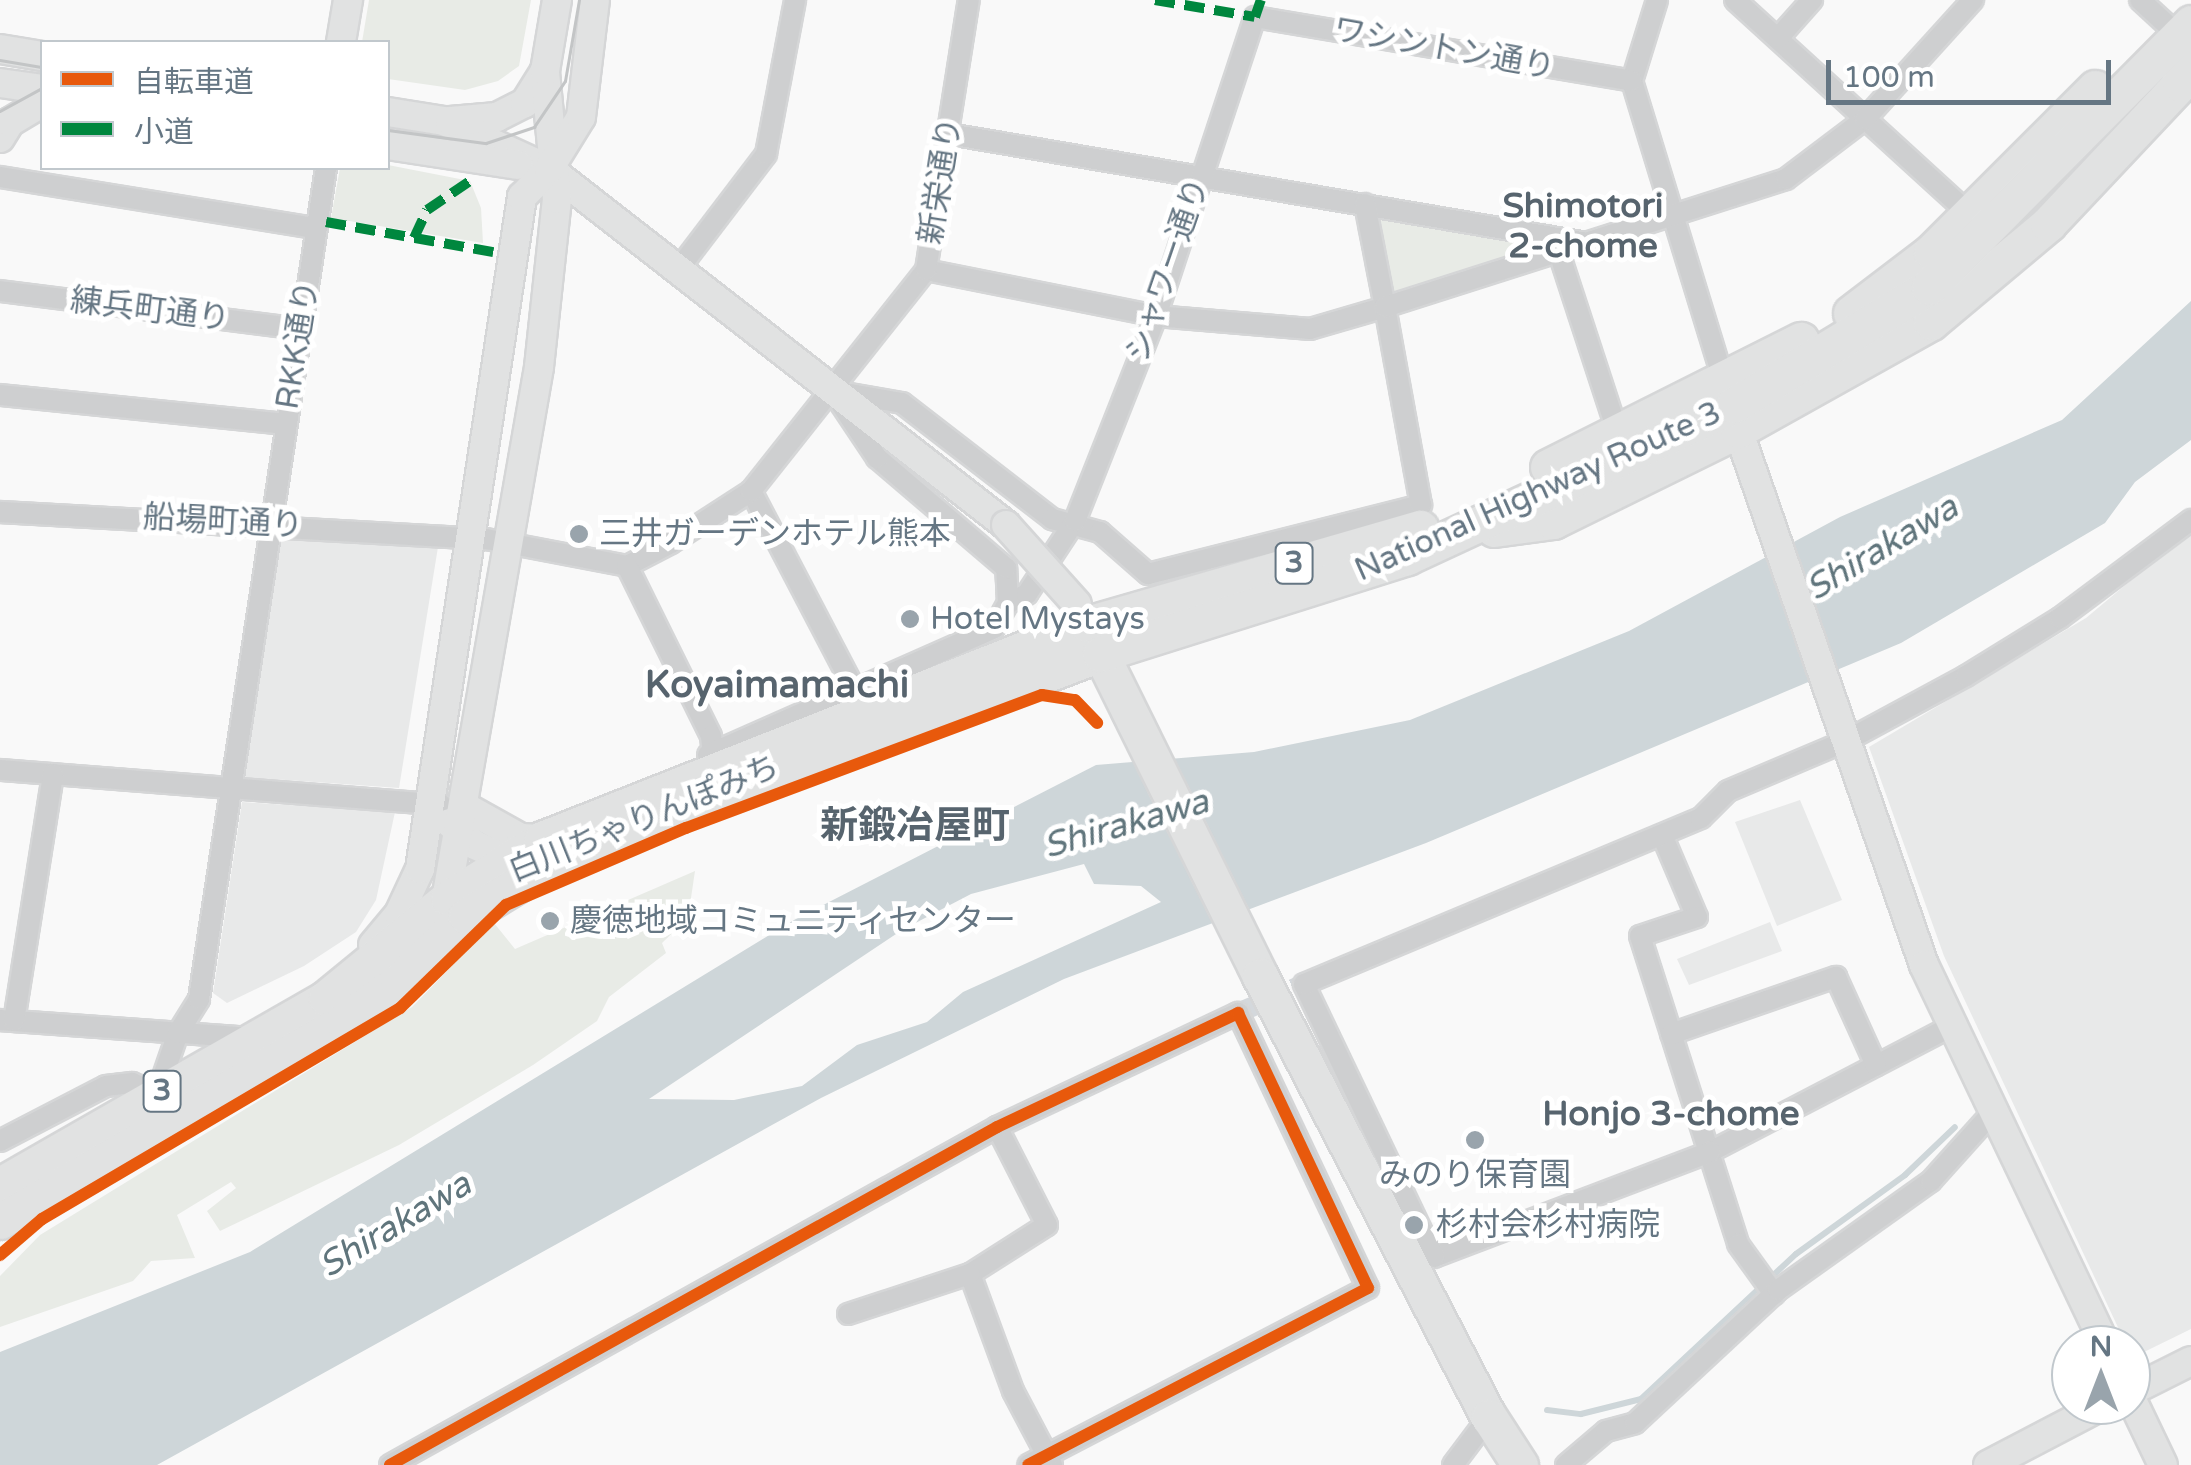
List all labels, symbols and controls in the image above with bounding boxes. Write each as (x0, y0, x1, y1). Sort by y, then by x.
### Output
street label: ワシントン通り (1330, 11, 1558, 87)
legend (40, 40, 390, 170)
scale bar (1831, 40, 2116, 102)
text: 100 m (1843, 59, 1935, 96)
text: 自転車道 (134, 64, 254, 101)
text: 小道 (134, 114, 194, 151)
street label: 新栄通り (912, 115, 970, 247)
street label: シャワー通り (1119, 173, 1217, 367)
district label: Shimotori 2-chome (1502, 185, 1664, 267)
street label: RKK通り (269, 278, 327, 412)
street label: 練兵町通り (68, 281, 232, 339)
street label: National Highway Route 3 (1349, 394, 1727, 590)
water label: Shirakawa (1798, 486, 1966, 610)
street label: 船場町通り (142, 499, 304, 545)
place label: 三井ガーデンホテル熊本 (599, 515, 951, 553)
marker: 三井ガーデンホテル熊本 (568, 523, 590, 545)
road number: 3 (1274, 538, 1314, 588)
place label: Hotel Mystays (930, 600, 1145, 638)
marker: Hotel Mystays (899, 608, 921, 630)
district label: Koyaimamachi (645, 663, 909, 709)
street label: 白川ちゃりんぽみち (503, 747, 785, 891)
water label: Shirakawa (1039, 780, 1213, 868)
district label: 新鍛冶屋町 (820, 804, 1010, 850)
place label: 慶徳地域コミュニティセンター (570, 902, 1018, 940)
marker: 慶徳地域コミュニティセンター (539, 910, 561, 932)
road number: 3 (142, 1066, 182, 1116)
district label: Honjo 3-chome (1542, 1093, 1800, 1135)
marker: みのり保育園 (1464, 1129, 1486, 1151)
place label: みのり保育園 (1379, 1156, 1571, 1194)
water label: Shirakawa (311, 1163, 479, 1287)
place label: 杉村会杉村病院 (1436, 1206, 1660, 1244)
marker: 杉村会杉村病院 (1401, 1212, 1427, 1238)
north arrow (2051, 1325, 2151, 1425)
text: N (2090, 1330, 2112, 1364)

